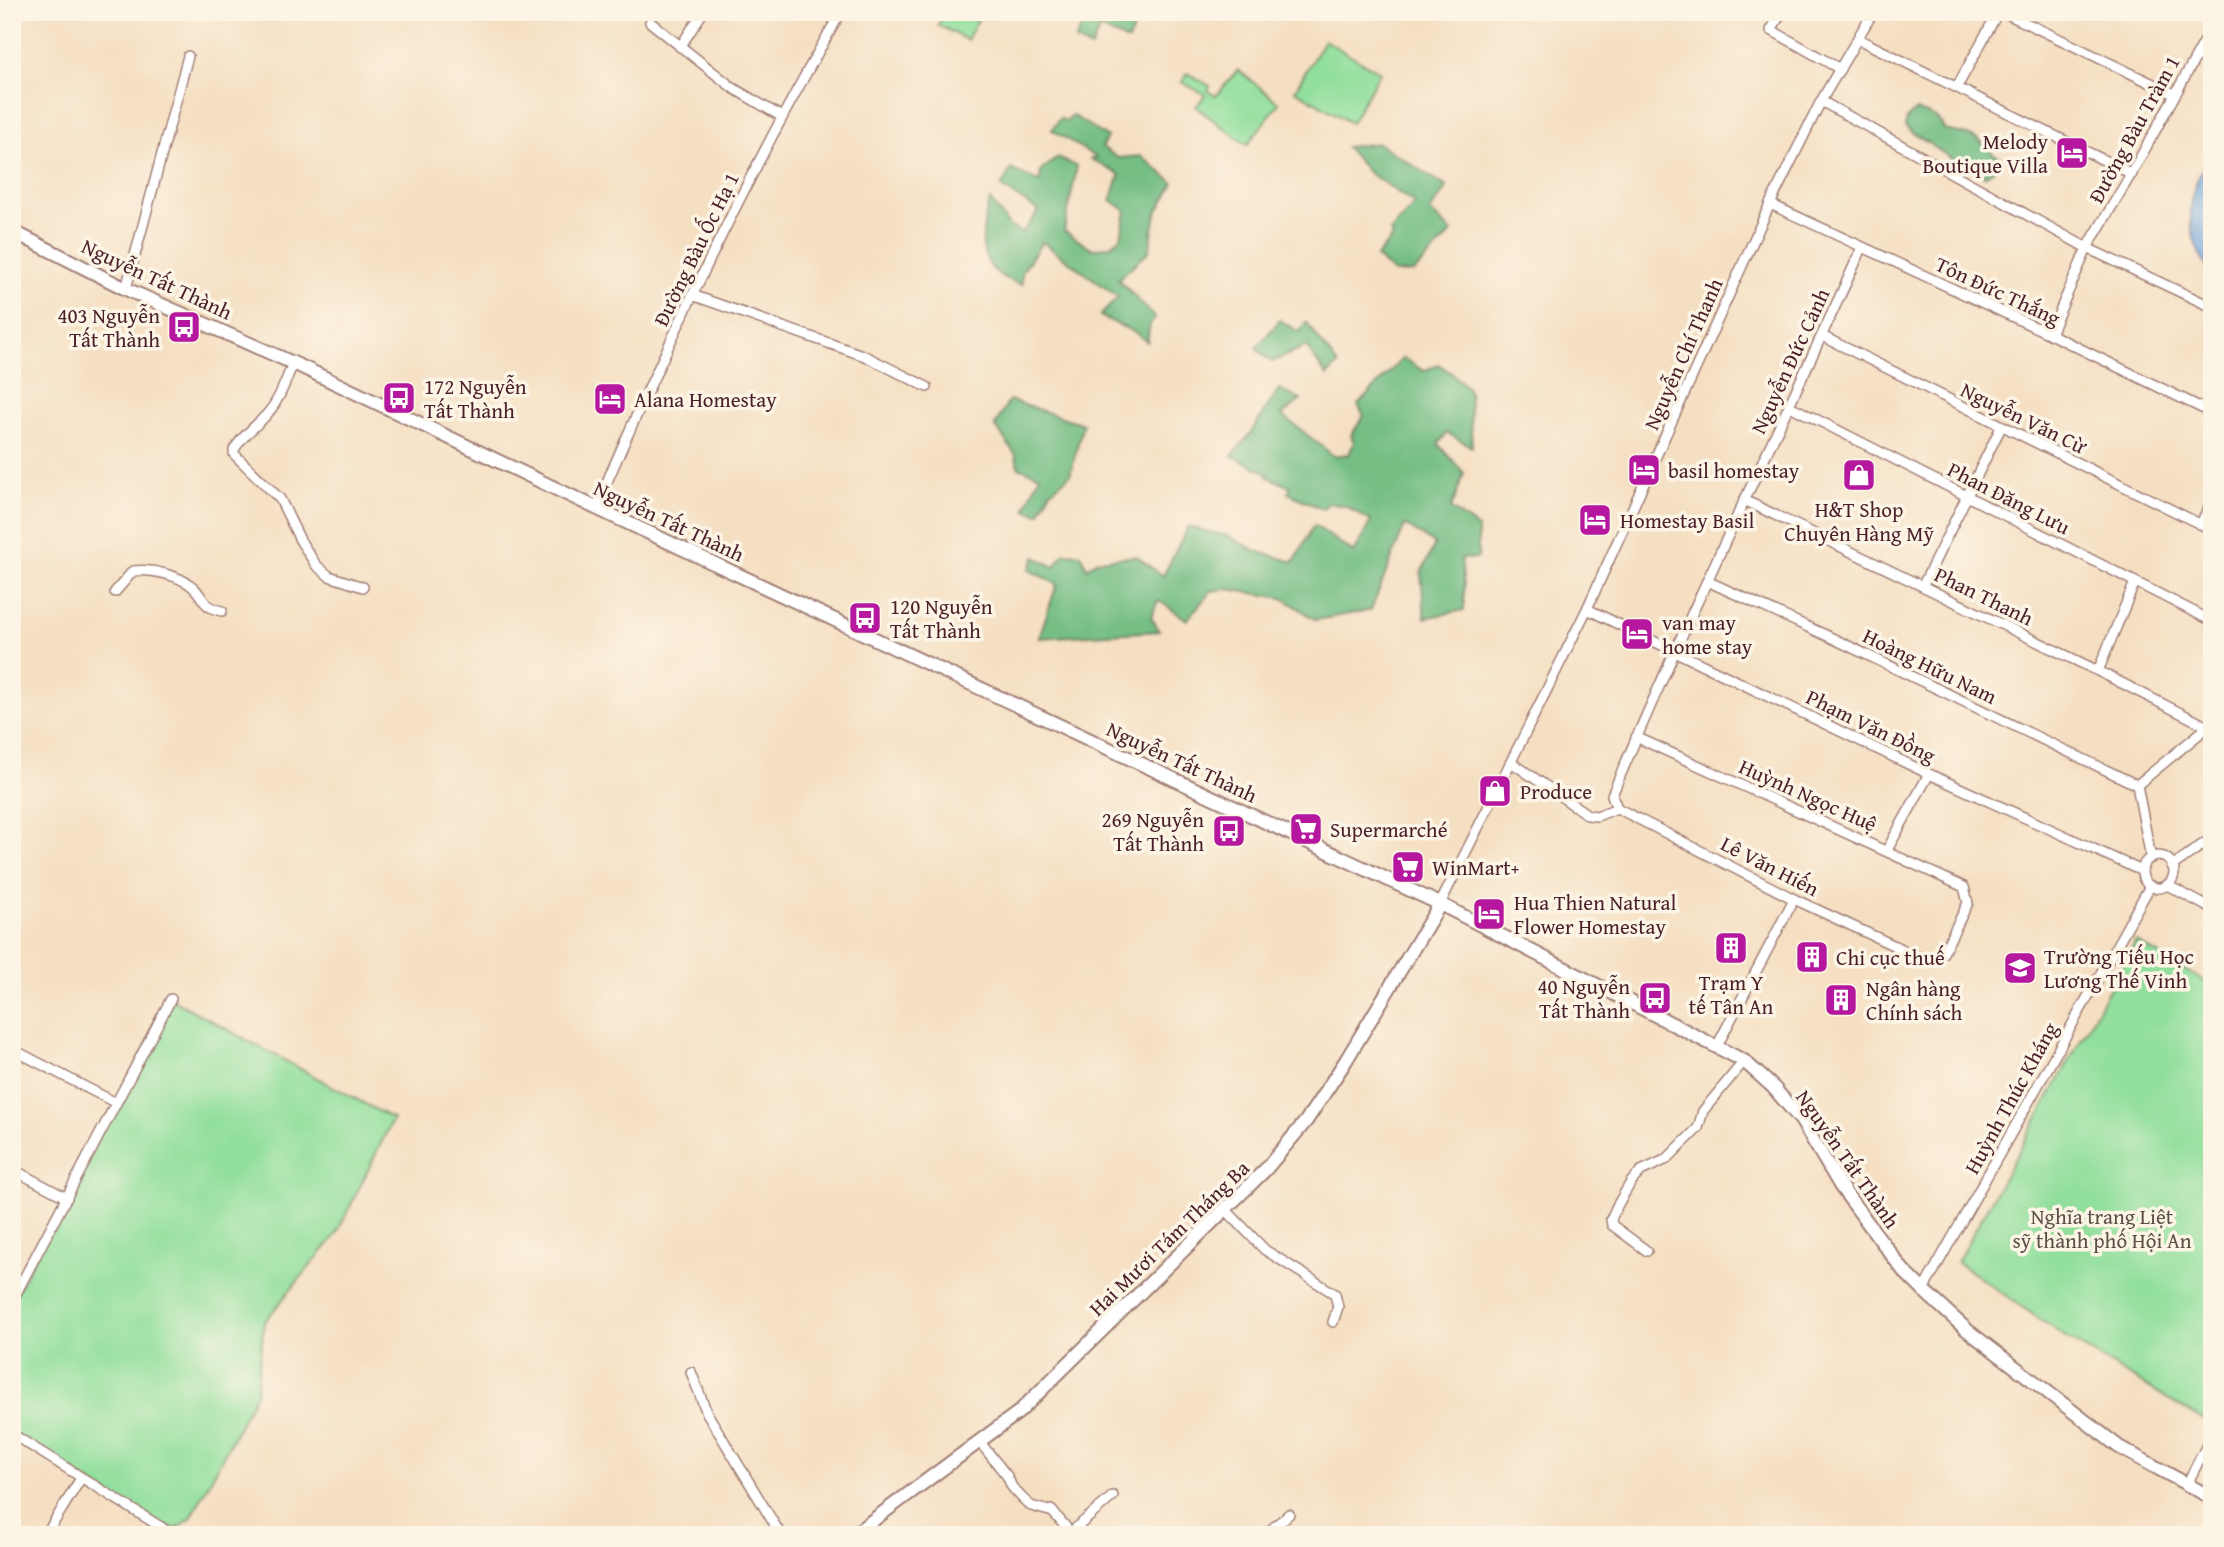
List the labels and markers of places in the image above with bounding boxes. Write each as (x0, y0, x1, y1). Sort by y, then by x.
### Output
place label: Melody Boutique Villa (1922, 126, 2049, 181)
hotel icon: Melody Boutique Villa (2053, 134, 2091, 172)
place label: 403 Nguyễn Tất Thành (57, 300, 160, 355)
bus stop icon: 403 Nguyễn Tất Thành (165, 308, 203, 346)
place label: 172 Nguyễn Tất Thành (424, 371, 527, 426)
bus stop icon: 172 Nguyễn Tất Thành (380, 379, 418, 417)
hotel icon: Alana Homestay (591, 380, 629, 418)
place label: Alana Homestay (634, 384, 777, 415)
hotel icon: basil homestay (1625, 451, 1663, 489)
place label: basil homestay (1668, 455, 1800, 486)
shop icon: H&T Shop Chuyên Hàng Mỹ (1840, 456, 1878, 494)
place label: H&T Shop Chuyên Hàng Mỹ (1784, 494, 1934, 549)
hotel icon: Homestay Basil (1576, 501, 1614, 539)
place label: Homestay Basil (1620, 505, 1754, 536)
place label: 120 Nguyễn Tất Thành (890, 591, 993, 646)
bus stop icon: 120 Nguyễn Tất Thành (846, 599, 884, 637)
place label: van may home stay (1662, 607, 1753, 662)
hotel icon: van may home stay (1618, 615, 1656, 653)
shop icon: Produce (1476, 772, 1514, 810)
place label: Produce (1520, 776, 1592, 807)
place label: 269 Nguyễn Tất Thành (1101, 804, 1204, 859)
supermarket icon: Supermarché (1287, 810, 1325, 848)
bus stop icon: 269 Nguyễn Tất Thành (1210, 812, 1248, 850)
place label: Supermarché (1330, 814, 1448, 845)
supermarket icon: WinMart+ (1389, 848, 1427, 886)
place label: WinMart+ (1432, 852, 1520, 883)
place label: Hua Thien Natural Flower Homestay (1514, 887, 1676, 942)
hotel icon: Hua Thien Natural Flower Homestay (1470, 895, 1508, 933)
building icon: Trạm Y tế Tân An (1712, 929, 1750, 967)
building icon: Chi cục thuế (1793, 938, 1831, 976)
place label: Trường Tiếu Học Lương Thế Vinh (2044, 941, 2194, 996)
place label: Chi cục thuế (1836, 942, 1945, 973)
school or university icon: Trường Tiếu Học Lương Thế Vinh (2001, 949, 2039, 987)
place label: Trạm Y tế Tân An (1689, 967, 1773, 1022)
place label: 40 Nguyễn Tất Thành (1538, 971, 1630, 1026)
place label: Ngân hàng Chính sách (1866, 973, 1963, 1028)
bus stop icon: 40 Nguyễn Tất Thành (1636, 979, 1674, 1017)
building icon: Ngân hàng Chính sách (1822, 981, 1860, 1019)

